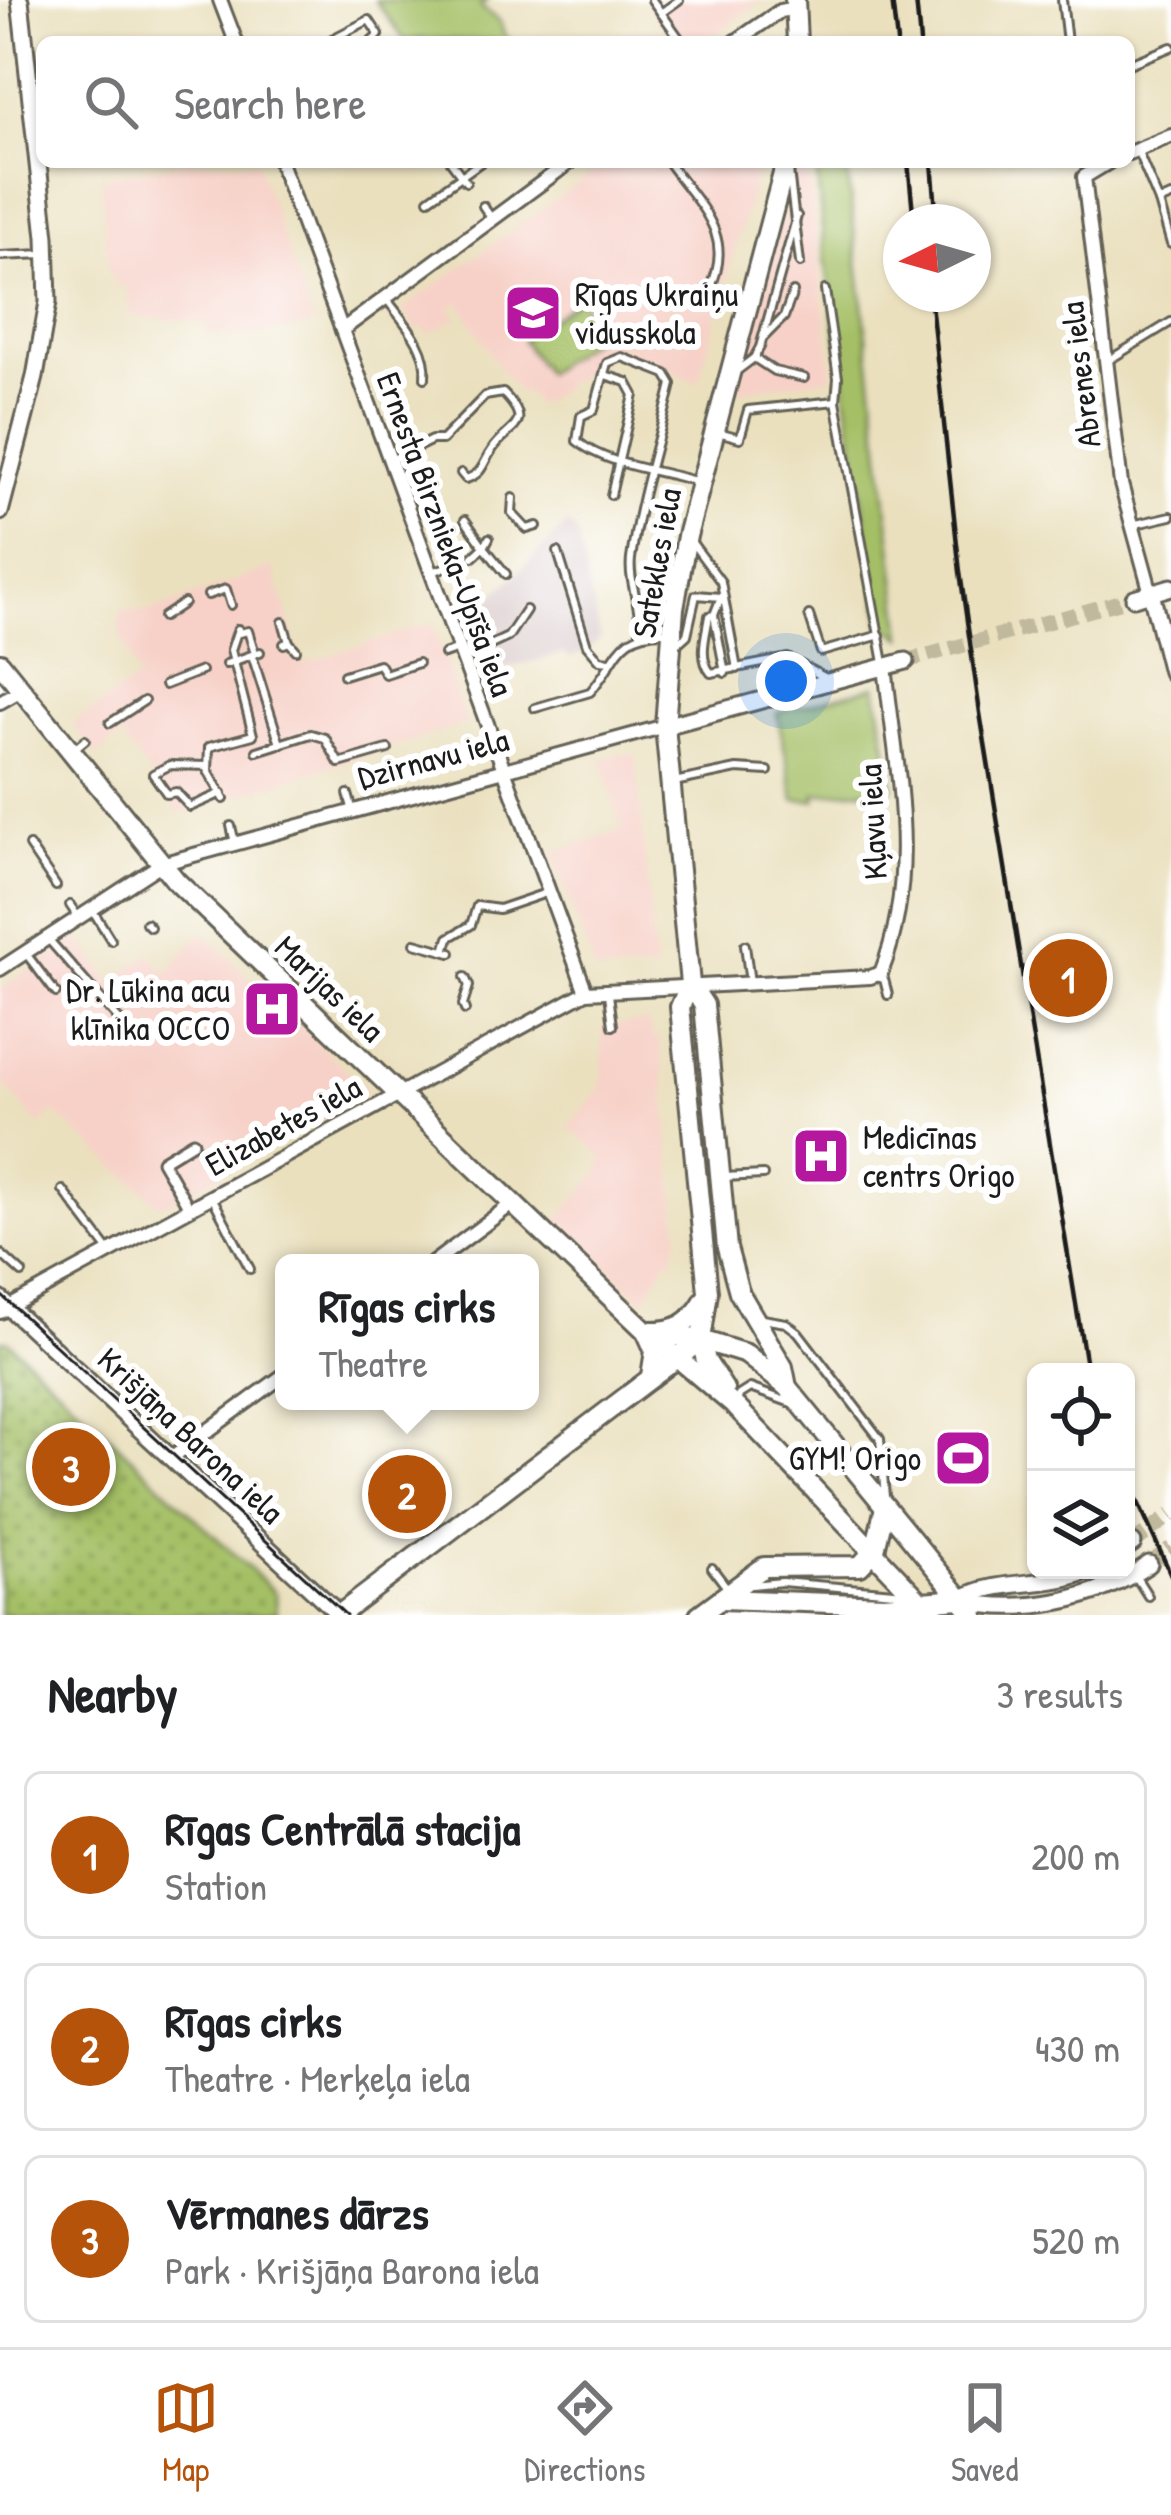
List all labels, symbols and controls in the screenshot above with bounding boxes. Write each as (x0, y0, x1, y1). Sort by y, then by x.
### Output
search box (36, 36, 1135, 168)
icon: search (78, 69, 144, 135)
text: Search here (174, 72, 366, 133)
north arrow (883, 204, 991, 312)
place label: Rīgas Ukraiņu vidusskola (575, 272, 738, 354)
school or university icon: Rīgas Ukraiņu vidusskola (502, 282, 564, 344)
street label: Abrenes iela (1049, 300, 1111, 450)
street label: Ernesta Birznieka-Upīša iela (366, 366, 525, 702)
street label: Satekles iela (621, 485, 691, 641)
your location (756, 651, 816, 711)
street label: Dzirnavu iela (353, 717, 513, 799)
street label: Kļavu iela (847, 763, 897, 881)
street label: Marijas iela (266, 925, 394, 1051)
pin: 1 (1029, 933, 1107, 1023)
place label: Dr. Lūkina acu klīnika OCCO (66, 968, 230, 1050)
hospital icon: Dr. Lūkina acu klīnika OCCO (241, 978, 303, 1040)
street label: Elizabetes iela (197, 1064, 369, 1186)
place label: Medicīnas centrs Origo (863, 1115, 1015, 1198)
hospital icon: Medicīnas centrs Origo (790, 1125, 852, 1187)
popup (275, 1254, 539, 1410)
text: Rīgas cirks (319, 1275, 495, 1336)
text: Theatre (319, 1336, 428, 1389)
street label: Krišjāņa Barona iela (88, 1337, 294, 1533)
map controls (1027, 1363, 1135, 1579)
button: locate (1027, 1363, 1135, 1471)
pin: 3 (32, 1422, 110, 1512)
sports icon: GYM! Origo (932, 1427, 994, 1489)
place label: GYM! Origo (789, 1436, 921, 1481)
pin: 2 (368, 1449, 446, 1539)
button: layers (1027, 1471, 1135, 1579)
text: Nearby (48, 1659, 178, 1728)
text: 3 results (997, 1667, 1123, 1720)
text: Rīgas Centrālā stacija (165, 1798, 520, 1859)
text: 1 (83, 1829, 97, 1882)
text: 200 m (1031, 1829, 1120, 1882)
text: Station (165, 1859, 267, 1912)
text: Rīgas cirks (165, 1990, 342, 2051)
text: 2 (81, 2021, 99, 2074)
text: 430 m (1035, 2021, 1120, 2074)
text: Theatre · Merķeļa iela (165, 2051, 470, 2104)
text: Vērmanes dārzs (165, 2182, 429, 2243)
text: 3 (81, 2213, 99, 2266)
text: 520 m (1032, 2213, 1120, 2266)
text: Park · Krišjāņa Barona iela (165, 2243, 539, 2296)
tab: Map (153, 2375, 219, 2491)
tab: Directions (524, 2375, 646, 2491)
tab: Saved (951, 2375, 1018, 2491)

